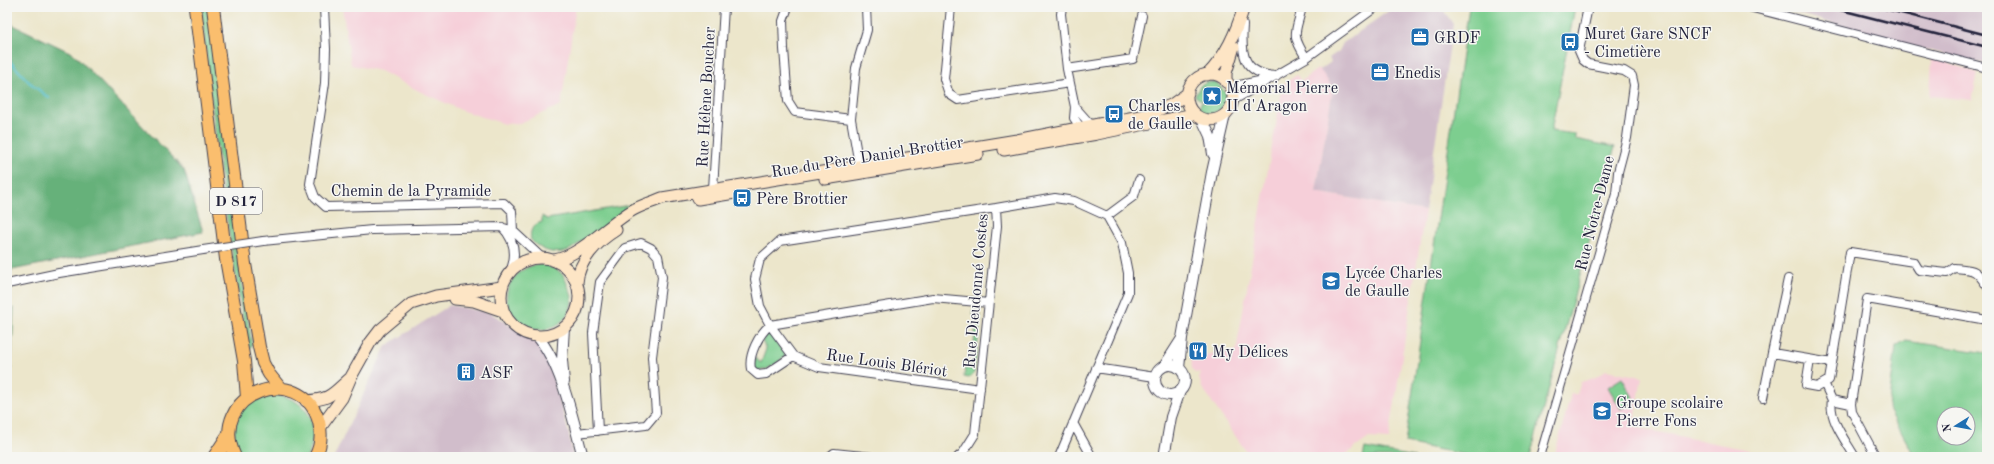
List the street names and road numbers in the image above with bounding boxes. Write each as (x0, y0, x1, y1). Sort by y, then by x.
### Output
street label: Rue Hélène Boucher (695, 26, 719, 168)
street label: Rue du Père Daniel Brottier (770, 135, 965, 181)
street label: Rue Notre-Dame (1574, 154, 1618, 273)
street label: Chemin de la Pyramide (331, 184, 491, 200)
road number: D 817 (210, 188, 262, 214)
street label: Rue Dieudonné Costes (962, 213, 992, 369)
street label: Rue Louis Blériot (825, 348, 949, 380)

